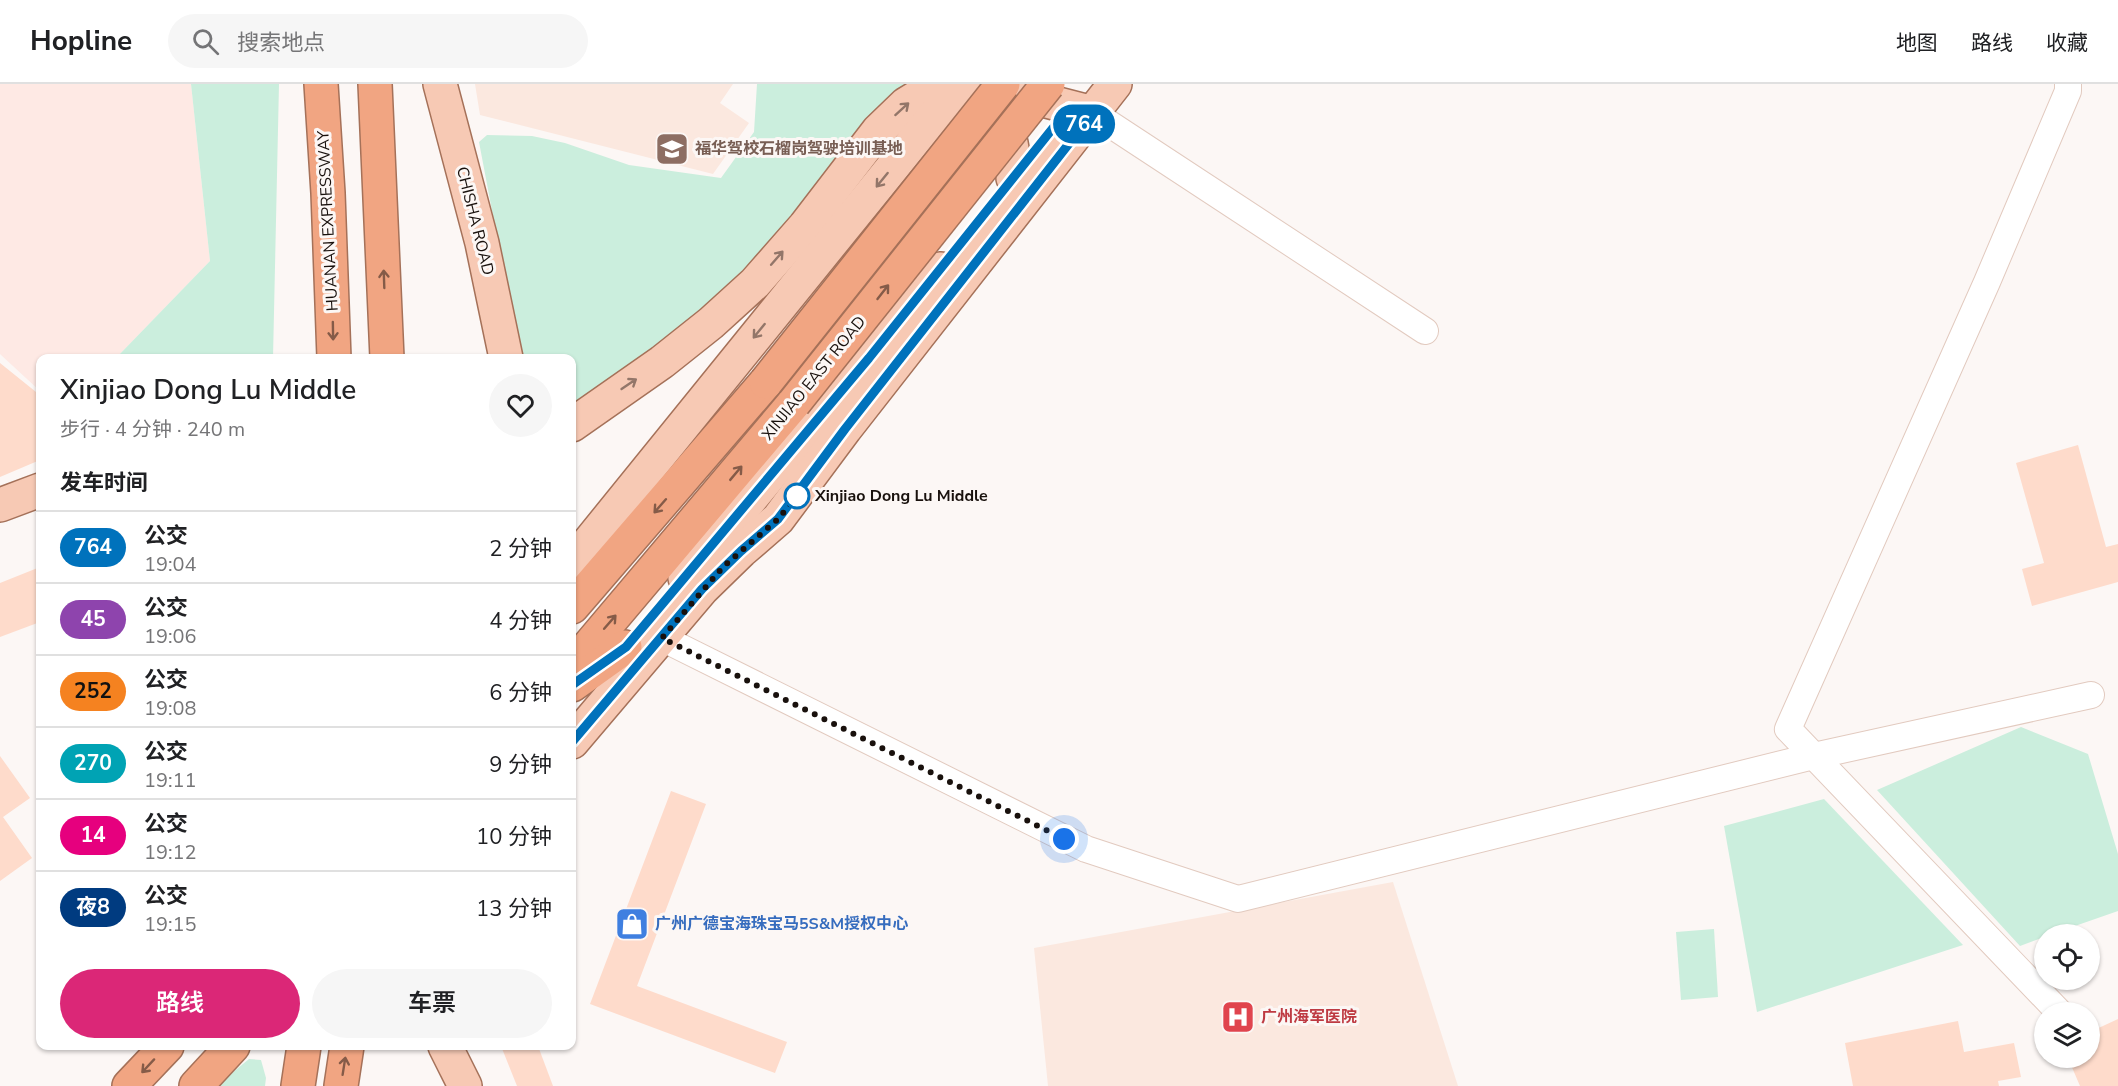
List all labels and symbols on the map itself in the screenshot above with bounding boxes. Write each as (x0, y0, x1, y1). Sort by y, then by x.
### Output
one-way arrow (894, 102, 909, 116)
line badge: 764 (1050, 104, 1118, 144)
street label: HUANAN EXPRESSWAY (312, 130, 344, 312)
school or university icon: 福华驾校石榴岗驾驶培训基地 (654, 131, 690, 167)
place label: 福华驾校石榴岗驾驶培训基地 (695, 138, 903, 160)
street label: CHISHA ROAD (451, 164, 499, 278)
one-way arrow (875, 172, 888, 188)
one-way arrow (770, 251, 784, 266)
one-way arrow (378, 270, 389, 290)
one-way arrow (877, 284, 890, 300)
street label: XINJIAO EAST ROAD (757, 311, 871, 445)
one-way arrow (328, 321, 339, 341)
one-way arrow (752, 323, 765, 339)
one-way arrow (620, 378, 636, 390)
one-way arrow (729, 466, 743, 481)
marker: Xinjiao Dong Lu Middle (784, 483, 810, 509)
place label: Xinjiao Dong Lu Middle (814, 485, 988, 507)
one-way arrow (653, 499, 667, 514)
one-way arrow (603, 615, 617, 630)
your location (1049, 824, 1079, 854)
shop icon: 广州广德宝海珠宝马5S&M授权中心 (614, 906, 650, 942)
place label: 广州广德宝海珠宝马5S&M授权中心 (655, 913, 908, 935)
hospital icon: 广州海军医院 (1220, 999, 1256, 1035)
place label: 广州海军医院 (1261, 1006, 1357, 1028)
one-way arrow (339, 1056, 350, 1076)
one-way arrow (141, 1058, 155, 1073)

